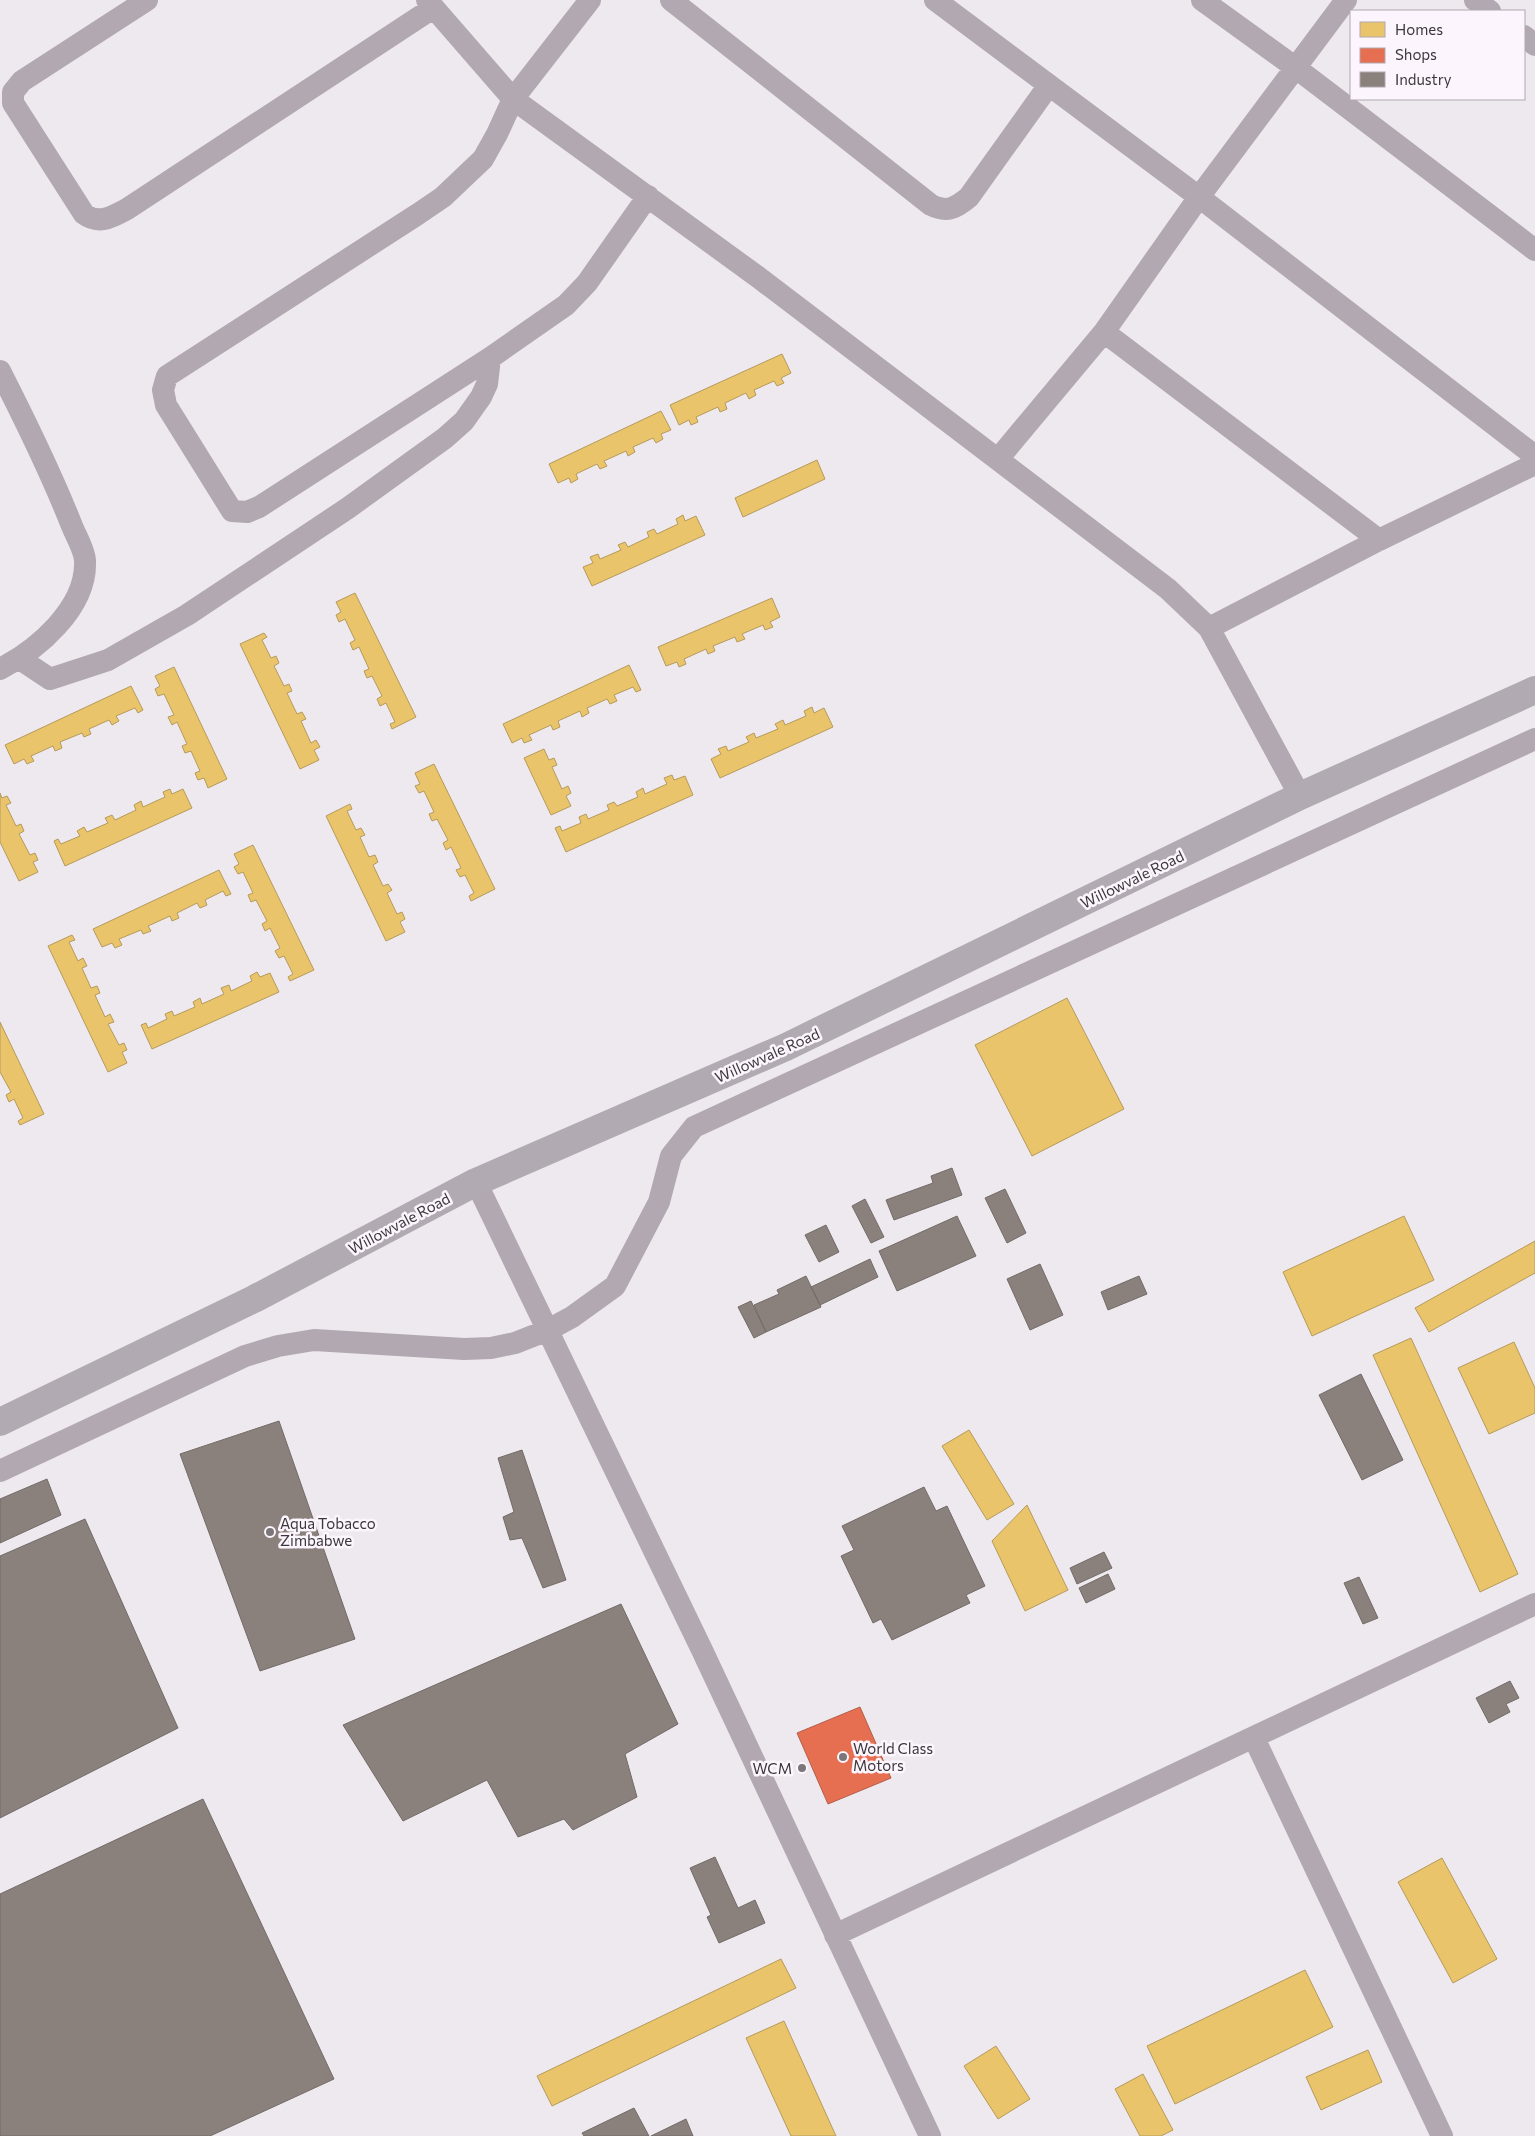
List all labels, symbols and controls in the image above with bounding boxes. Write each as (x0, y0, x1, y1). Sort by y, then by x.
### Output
legend (1350, 10, 1525, 100)
text: Homes (1395, 20, 1443, 38)
text: Shops (1395, 45, 1437, 63)
text: Industry (1395, 70, 1452, 88)
street label: Willowvale Road (1077, 846, 1187, 912)
street label: Willowvale Road (712, 1024, 822, 1086)
street label: Willowvale Road (345, 1189, 453, 1257)
place label: Aqua Tobacco Zimbabwe (280, 1514, 376, 1549)
marker: Aqua Tobacco Zimbabwe (264, 1526, 276, 1538)
place label: World Class Motors (853, 1739, 933, 1774)
marker: World Class Motors (837, 1751, 849, 1763)
place label: WCM (752, 1759, 792, 1777)
marker: WCM (796, 1762, 808, 1774)

